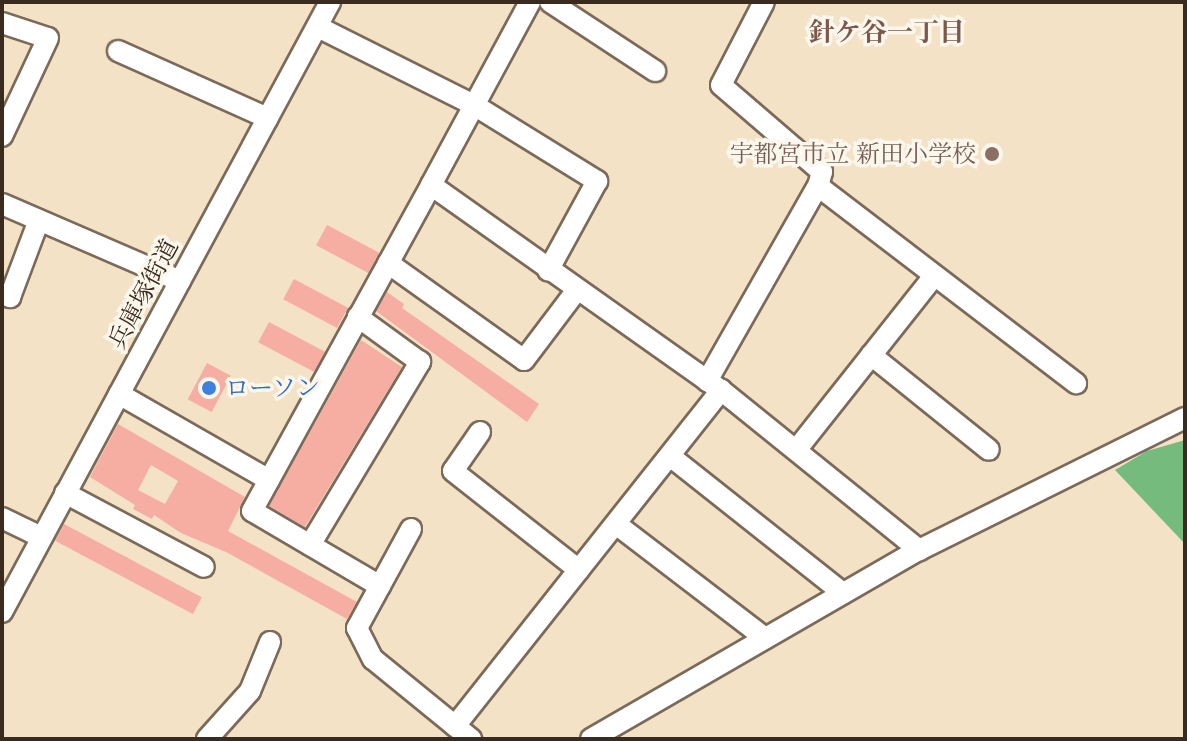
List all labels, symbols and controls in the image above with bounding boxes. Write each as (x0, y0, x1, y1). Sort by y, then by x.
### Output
district label: 針ケ谷一丁目 (809, 17, 965, 49)
place label: 宇都宮市立 新田小学校 (730, 140, 976, 168)
marker: 宇都宮市立 新田小学校 (983, 145, 1001, 163)
street label: 兵庫塚街道 (102, 234, 184, 354)
place label: ローソン (225, 374, 321, 402)
marker: ローソン (200, 379, 218, 397)

